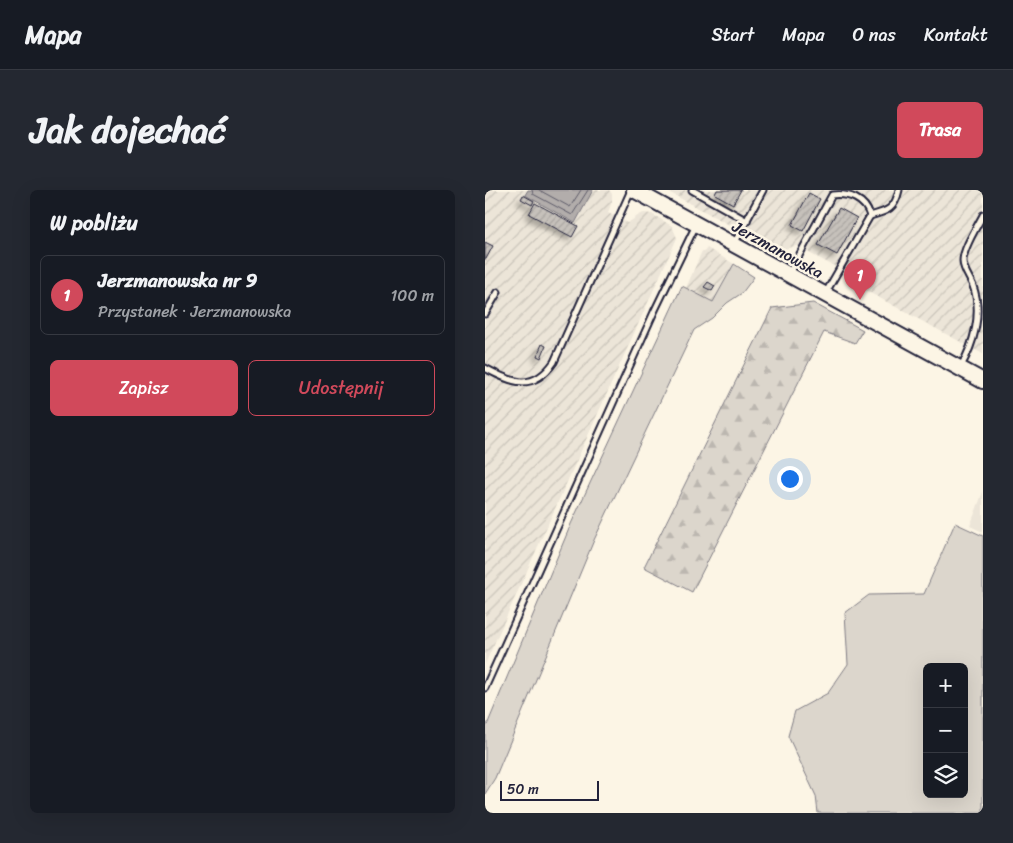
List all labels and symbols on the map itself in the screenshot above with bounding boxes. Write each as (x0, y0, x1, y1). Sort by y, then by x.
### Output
street label: Jerzmanowska (726, 212, 829, 287)
pin: 1 (844, 259, 876, 300)
your location (777, 466, 803, 492)
scale bar (500, 778, 599, 801)

